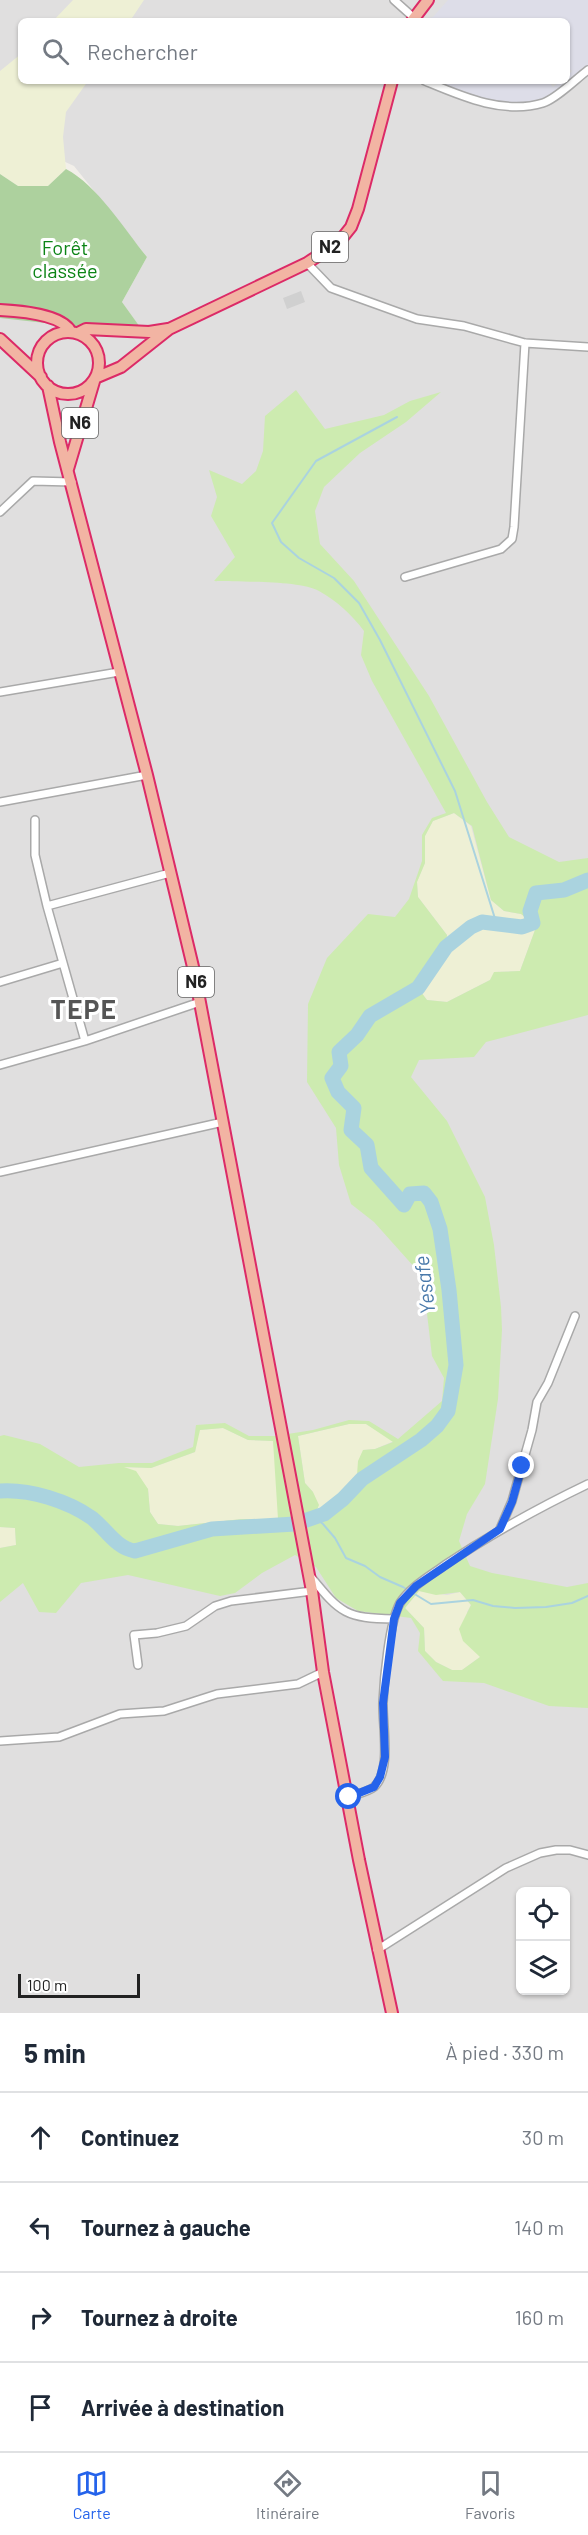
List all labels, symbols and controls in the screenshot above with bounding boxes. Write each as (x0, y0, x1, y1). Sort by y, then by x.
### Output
search box (18, 18, 570, 84)
icon: search (39, 35, 72, 68)
text: Rechercher (87, 38, 198, 64)
road number: N2 (312, 232, 348, 262)
park label: Forêt classée (32, 235, 98, 282)
road number: N6 (62, 408, 98, 438)
road number: N6 (178, 967, 214, 997)
district label: TEPE (50, 993, 118, 1024)
water label: Yesafe (408, 1254, 440, 1316)
route end (508, 1452, 534, 1478)
route start (335, 1783, 361, 1809)
map controls (516, 1887, 570, 1995)
button: locate (516, 1887, 570, 1941)
button: layers (516, 1941, 570, 1995)
scale bar (18, 1971, 140, 1998)
text: 100 m (27, 1975, 67, 1994)
text: 5 min (24, 2037, 86, 2068)
text: À pied · 330 m (446, 2040, 564, 2064)
icon: ahead (24, 2121, 57, 2154)
text: Continuez (81, 2124, 179, 2150)
text: 30 m (522, 2125, 564, 2149)
icon: left (24, 2211, 57, 2244)
text: Tournez à gauche (81, 2214, 251, 2240)
text: 140 m (514, 2215, 564, 2239)
icon: right (24, 2301, 57, 2334)
text: Tournez à droite (81, 2304, 238, 2330)
text: 160 m (515, 2305, 564, 2329)
icon: arrive (24, 2391, 57, 2424)
text: Arrivée à destination (81, 2394, 284, 2420)
tab: Carte (73, 2467, 111, 2522)
tab: Itinéraire (256, 2467, 320, 2522)
tab: Favoris (465, 2467, 515, 2522)

